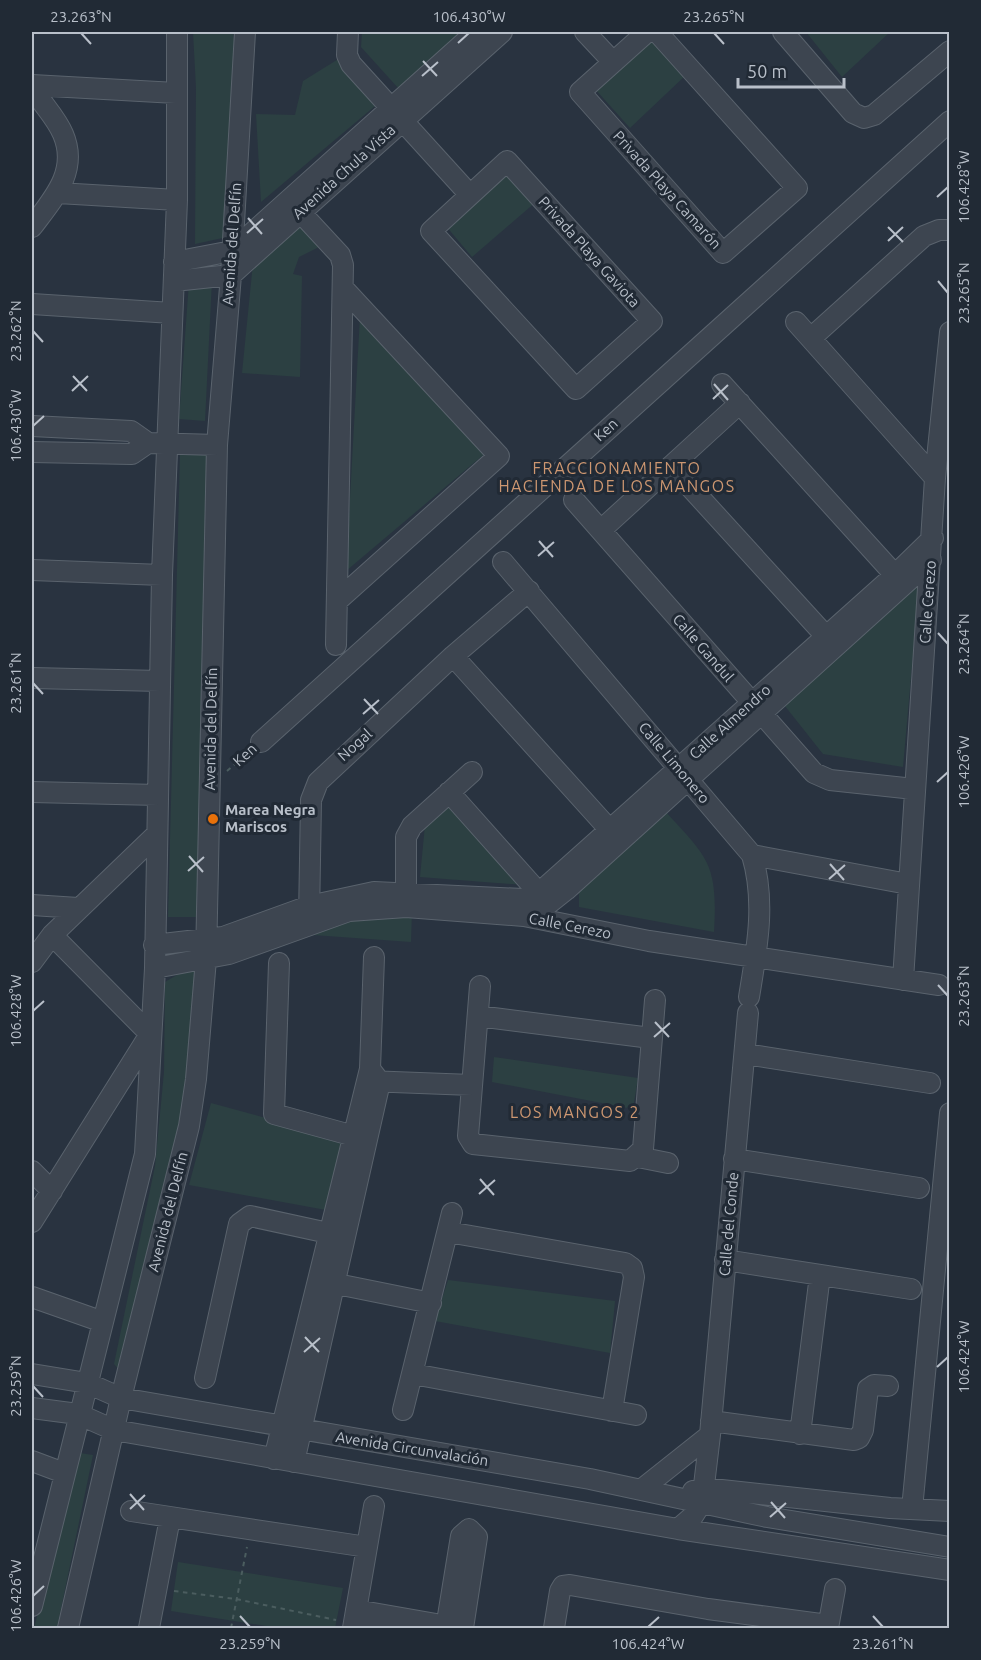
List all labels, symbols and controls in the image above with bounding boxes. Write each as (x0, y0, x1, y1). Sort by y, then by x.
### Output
text: 23.263°N (50, 8, 112, 25)
text: 106.430°W (432, 8, 506, 25)
text: 23.265°N (683, 8, 745, 25)
scale bar (738, 51, 844, 89)
text: 50 m (747, 61, 787, 81)
street label: Avenida Chula Vista (289, 121, 399, 222)
street label: Privada Playa Camarón (610, 127, 725, 252)
text: 106.428°W (955, 150, 972, 224)
street label: Avenida del Delfín (219, 182, 244, 306)
street label: Privada Playa Gaviota (535, 193, 644, 311)
text: 23.265°N (955, 262, 972, 324)
text: 23.262°N (7, 300, 24, 362)
text: 106.430°W (7, 389, 24, 463)
street label: Ken (590, 415, 621, 445)
district label: FRACCIONAMIENTO HACIENDA DE LOS MANGOS (498, 459, 736, 495)
street label: Calle Cerezo (916, 560, 939, 644)
street label: Calle Gandul (669, 610, 737, 685)
text: 23.264°N (955, 613, 972, 675)
text: 23.261°N (7, 652, 24, 714)
street label: Avenida del Delfín (201, 667, 220, 791)
street label: Calle Almendro (686, 681, 774, 762)
street label: Calle Limonero (635, 719, 713, 807)
street label: Nogal (334, 725, 375, 764)
text: 106.426°W (955, 735, 972, 809)
street label: Ken (229, 740, 260, 770)
place label: Marea Negra Mariscos (225, 801, 316, 835)
marker: Marea Negra Mariscos (206, 812, 220, 826)
street label: Calle Cerezo (528, 909, 613, 942)
text: 23.263°N (955, 965, 972, 1027)
text: 106.428°W (7, 974, 24, 1048)
district label: LOS MANGOS 2 (510, 1103, 640, 1121)
street label: Avenida del Delfín (144, 1150, 191, 1274)
street label: Calle del Conde (715, 1171, 742, 1277)
text: 106.424°W (955, 1320, 972, 1394)
text: 23.259°N (7, 1355, 24, 1417)
street label: Avenida Circunvalación (334, 1428, 490, 1469)
text: 106.426°W (7, 1559, 24, 1633)
text: 23.259°N (219, 1635, 281, 1652)
text: 106.424°W (611, 1635, 685, 1652)
text: 23.261°N (852, 1635, 914, 1652)

